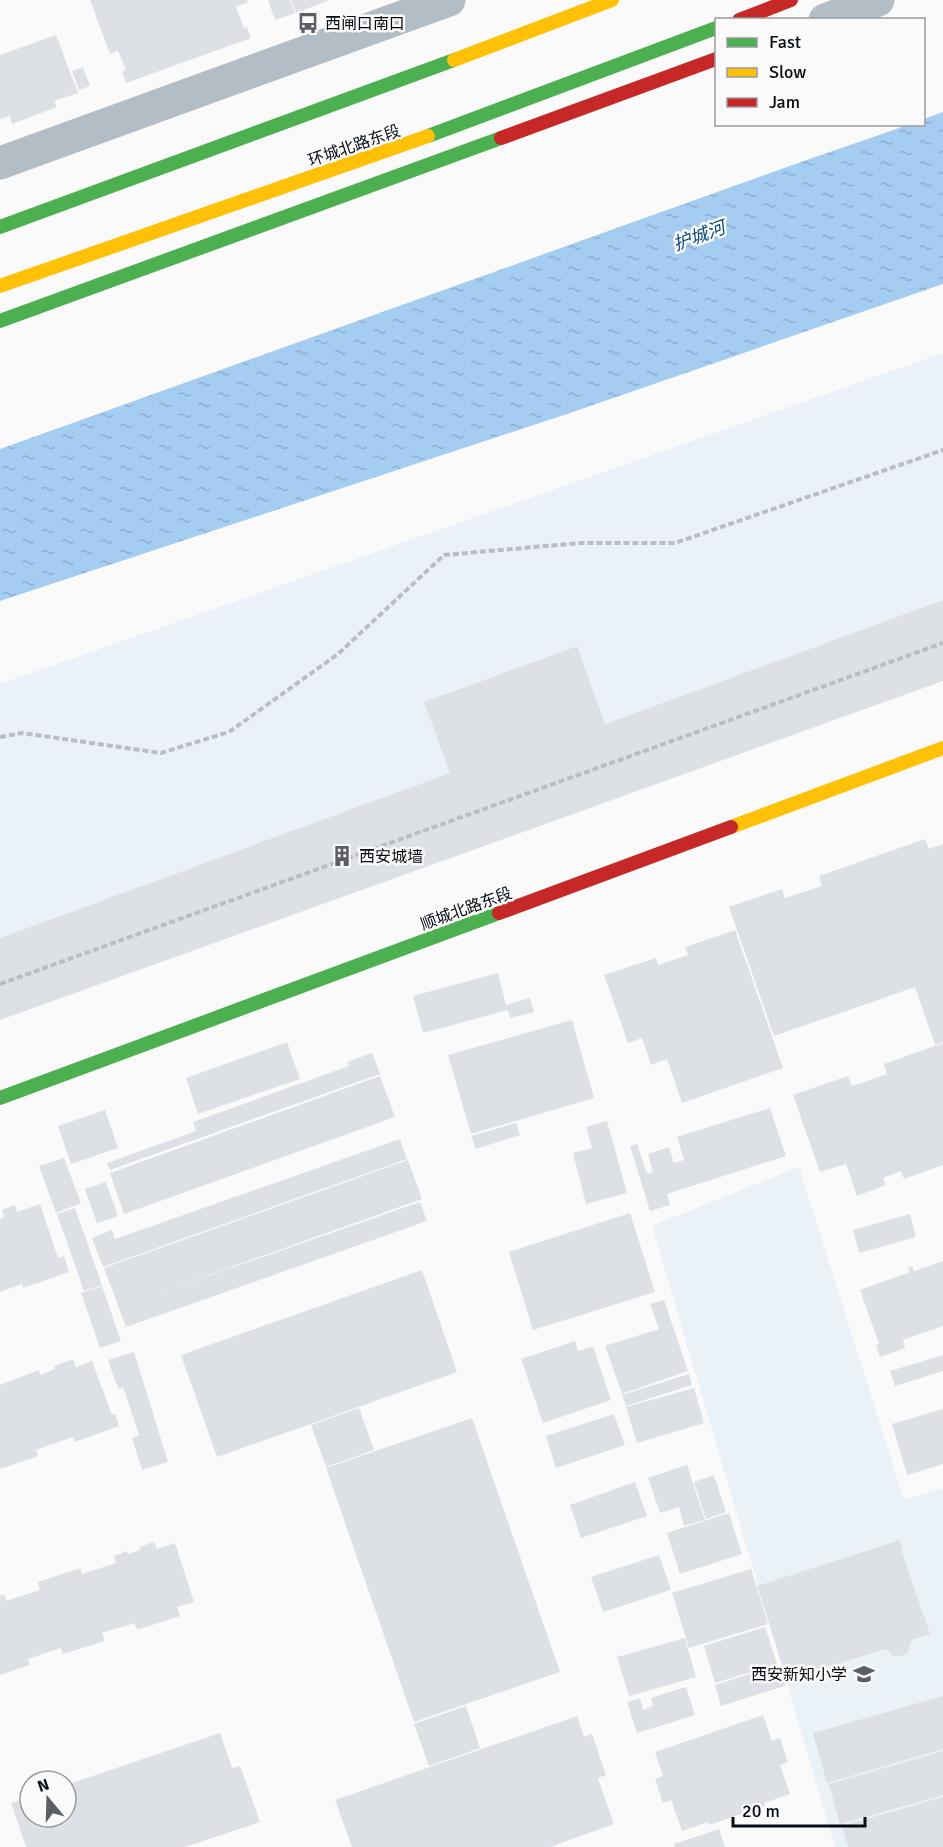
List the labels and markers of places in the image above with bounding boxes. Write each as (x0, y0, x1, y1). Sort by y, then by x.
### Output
bus stop icon: 西闸口南口 (296, 11, 320, 35)
place label: 西闸口南口 (325, 14, 405, 34)
building icon: 西安城墙 (330, 844, 354, 868)
place label: 西安城墙 (359, 847, 423, 867)
school or university icon: 西安新知小学 (852, 1662, 876, 1686)
place label: 西安新知小学 (751, 1665, 847, 1685)

